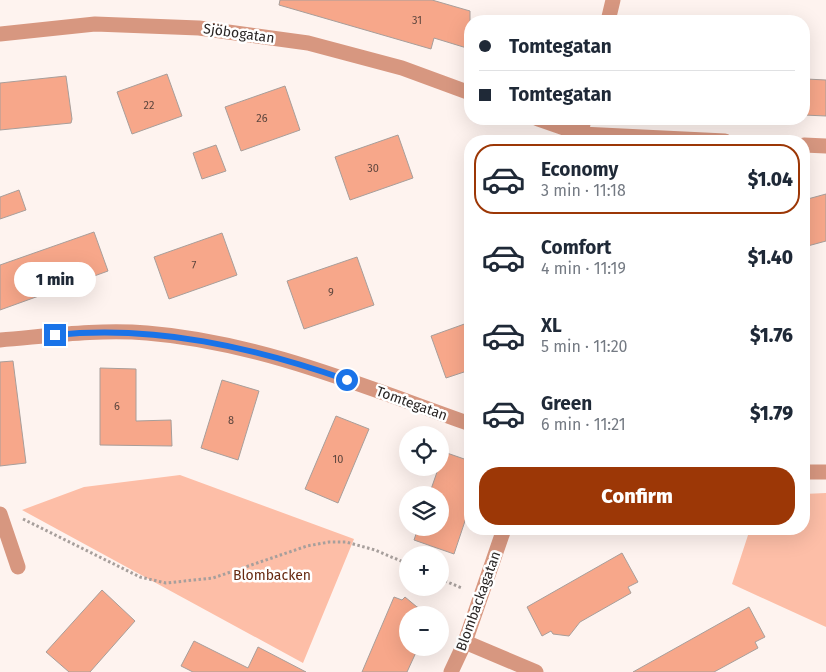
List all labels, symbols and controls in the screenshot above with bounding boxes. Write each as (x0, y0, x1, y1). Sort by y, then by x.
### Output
house number: 31 (412, 14, 422, 27)
street label: Sjöbogatan (202, 20, 276, 47)
text: Tomtegatan (509, 35, 612, 58)
text: Tomtegatan (509, 83, 612, 106)
house number: 22 (144, 99, 154, 112)
house number: 26 (256, 112, 268, 125)
icon: car (481, 157, 526, 202)
text: Economy (541, 158, 618, 181)
house number: 30 (367, 162, 379, 175)
text: $1.04 (748, 168, 793, 191)
text: 3 min · 11:18 (541, 181, 626, 200)
icon: car (481, 235, 526, 280)
text: Comfort (541, 236, 611, 259)
text: $1.40 (748, 246, 793, 269)
house number: 7 (192, 259, 197, 272)
text: 4 min · 11:19 (541, 259, 626, 278)
callout: 1 min (14, 262, 96, 298)
text: 1 min (36, 270, 74, 289)
house number: 9 (328, 286, 334, 299)
icon: car (481, 313, 526, 358)
text: XL (541, 314, 562, 337)
route end (44, 324, 66, 346)
text: $1.76 (750, 324, 793, 347)
text: 5 min · 11:20 (541, 337, 628, 356)
route start (336, 369, 358, 391)
street label: Tomtegatan (374, 383, 450, 424)
icon: car (481, 391, 526, 436)
text: Green (541, 392, 592, 415)
house number: 6 (114, 400, 120, 413)
text: $1.79 (750, 402, 793, 425)
house number: 8 (228, 414, 234, 427)
text: 6 min · 11:21 (541, 415, 626, 434)
map controls (399, 426, 449, 656)
button: locate (399, 426, 449, 476)
house number: 10 (333, 453, 343, 466)
button: Confirm (479, 467, 795, 525)
button: layers (399, 486, 449, 536)
button: + (399, 546, 449, 596)
street label: Blombackagatan (453, 549, 504, 653)
park label: Blombacken (233, 567, 311, 584)
button: − (399, 606, 449, 656)

